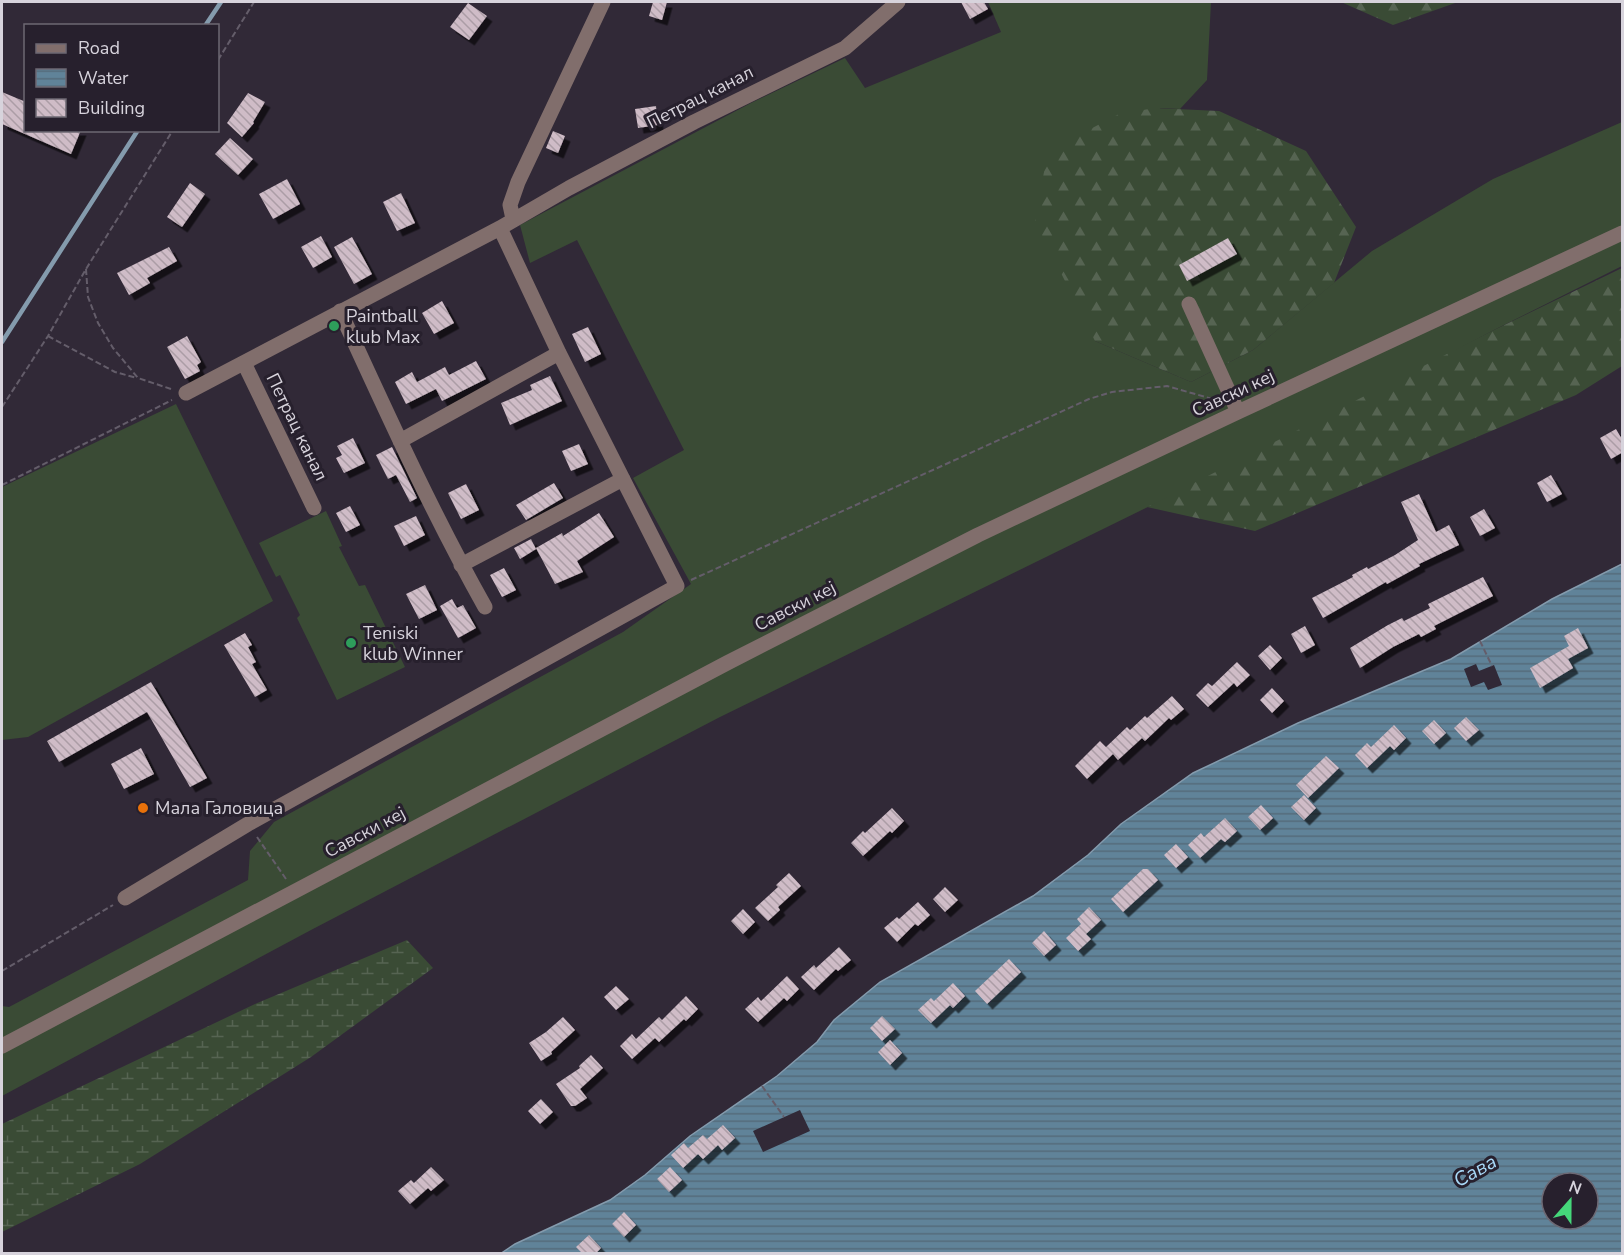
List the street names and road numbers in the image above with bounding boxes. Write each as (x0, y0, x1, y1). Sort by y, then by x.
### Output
street label: Петрац канал (642, 60, 758, 134)
street label: Савски кеј (1188, 363, 1278, 423)
street label: Петрац канал (261, 369, 333, 485)
street label: Савски кеј (750, 575, 840, 637)
street label: Савски кеј (320, 801, 410, 863)

